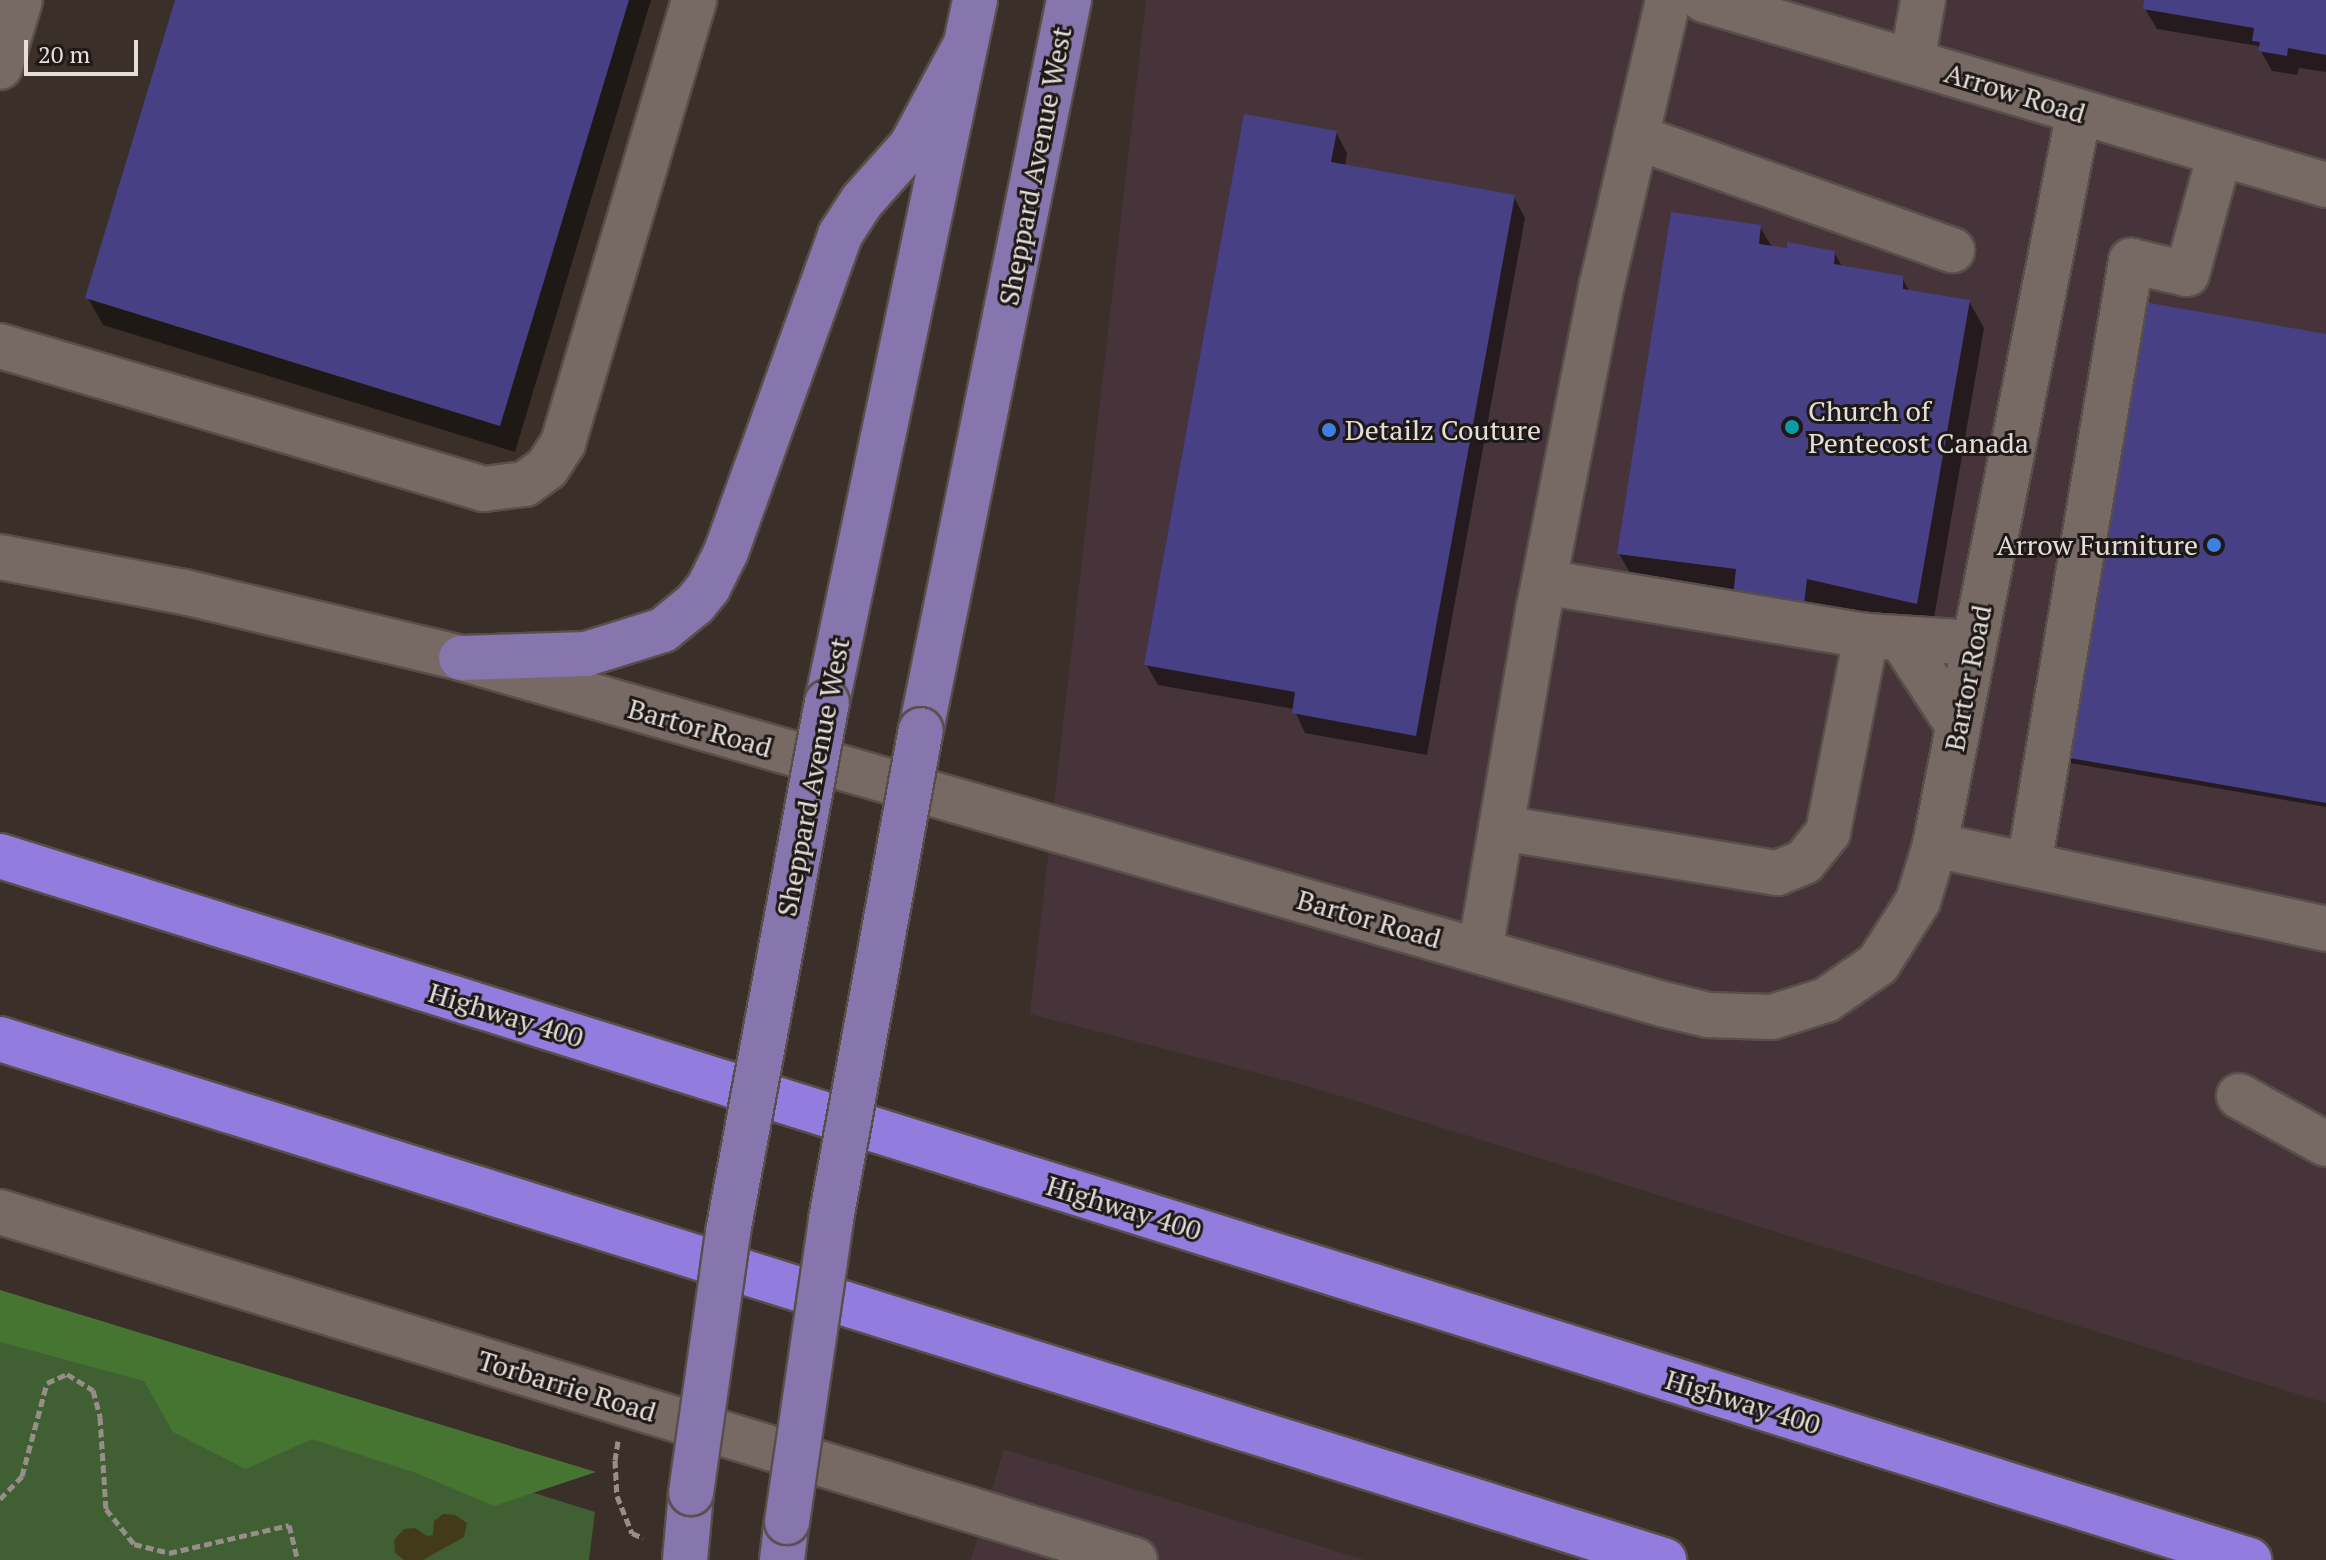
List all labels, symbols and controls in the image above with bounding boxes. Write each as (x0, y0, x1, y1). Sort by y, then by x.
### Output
street label: Sheppard Avenue West (991, 23, 1079, 309)
scale bar (28, 24, 142, 74)
text: 20 m (38, 38, 90, 70)
street label: Arrow Road (1941, 56, 2089, 130)
place label: Church of Pentecost Canada (1808, 394, 2029, 460)
place label: Detailz Couture (1345, 413, 1541, 447)
marker: Church of Pentecost Canada (1783, 418, 1801, 436)
marker: Detailz Couture (1320, 421, 1338, 439)
place label: Arrow Furniture (1997, 528, 2198, 562)
marker: Arrow Furniture (2205, 536, 2223, 554)
street label: Bartor Road (1937, 602, 1999, 754)
street label: Sheppard Avenue West (769, 634, 857, 920)
street label: Bartor Road (624, 691, 776, 765)
street label: Bartor Road (1293, 882, 1445, 956)
street label: Highway 400 (424, 976, 588, 1054)
street label: Highway 400 (1042, 1169, 1206, 1247)
street label: Torbarrie Road (474, 1343, 660, 1429)
street label: Highway 400 (1661, 1363, 1825, 1441)

